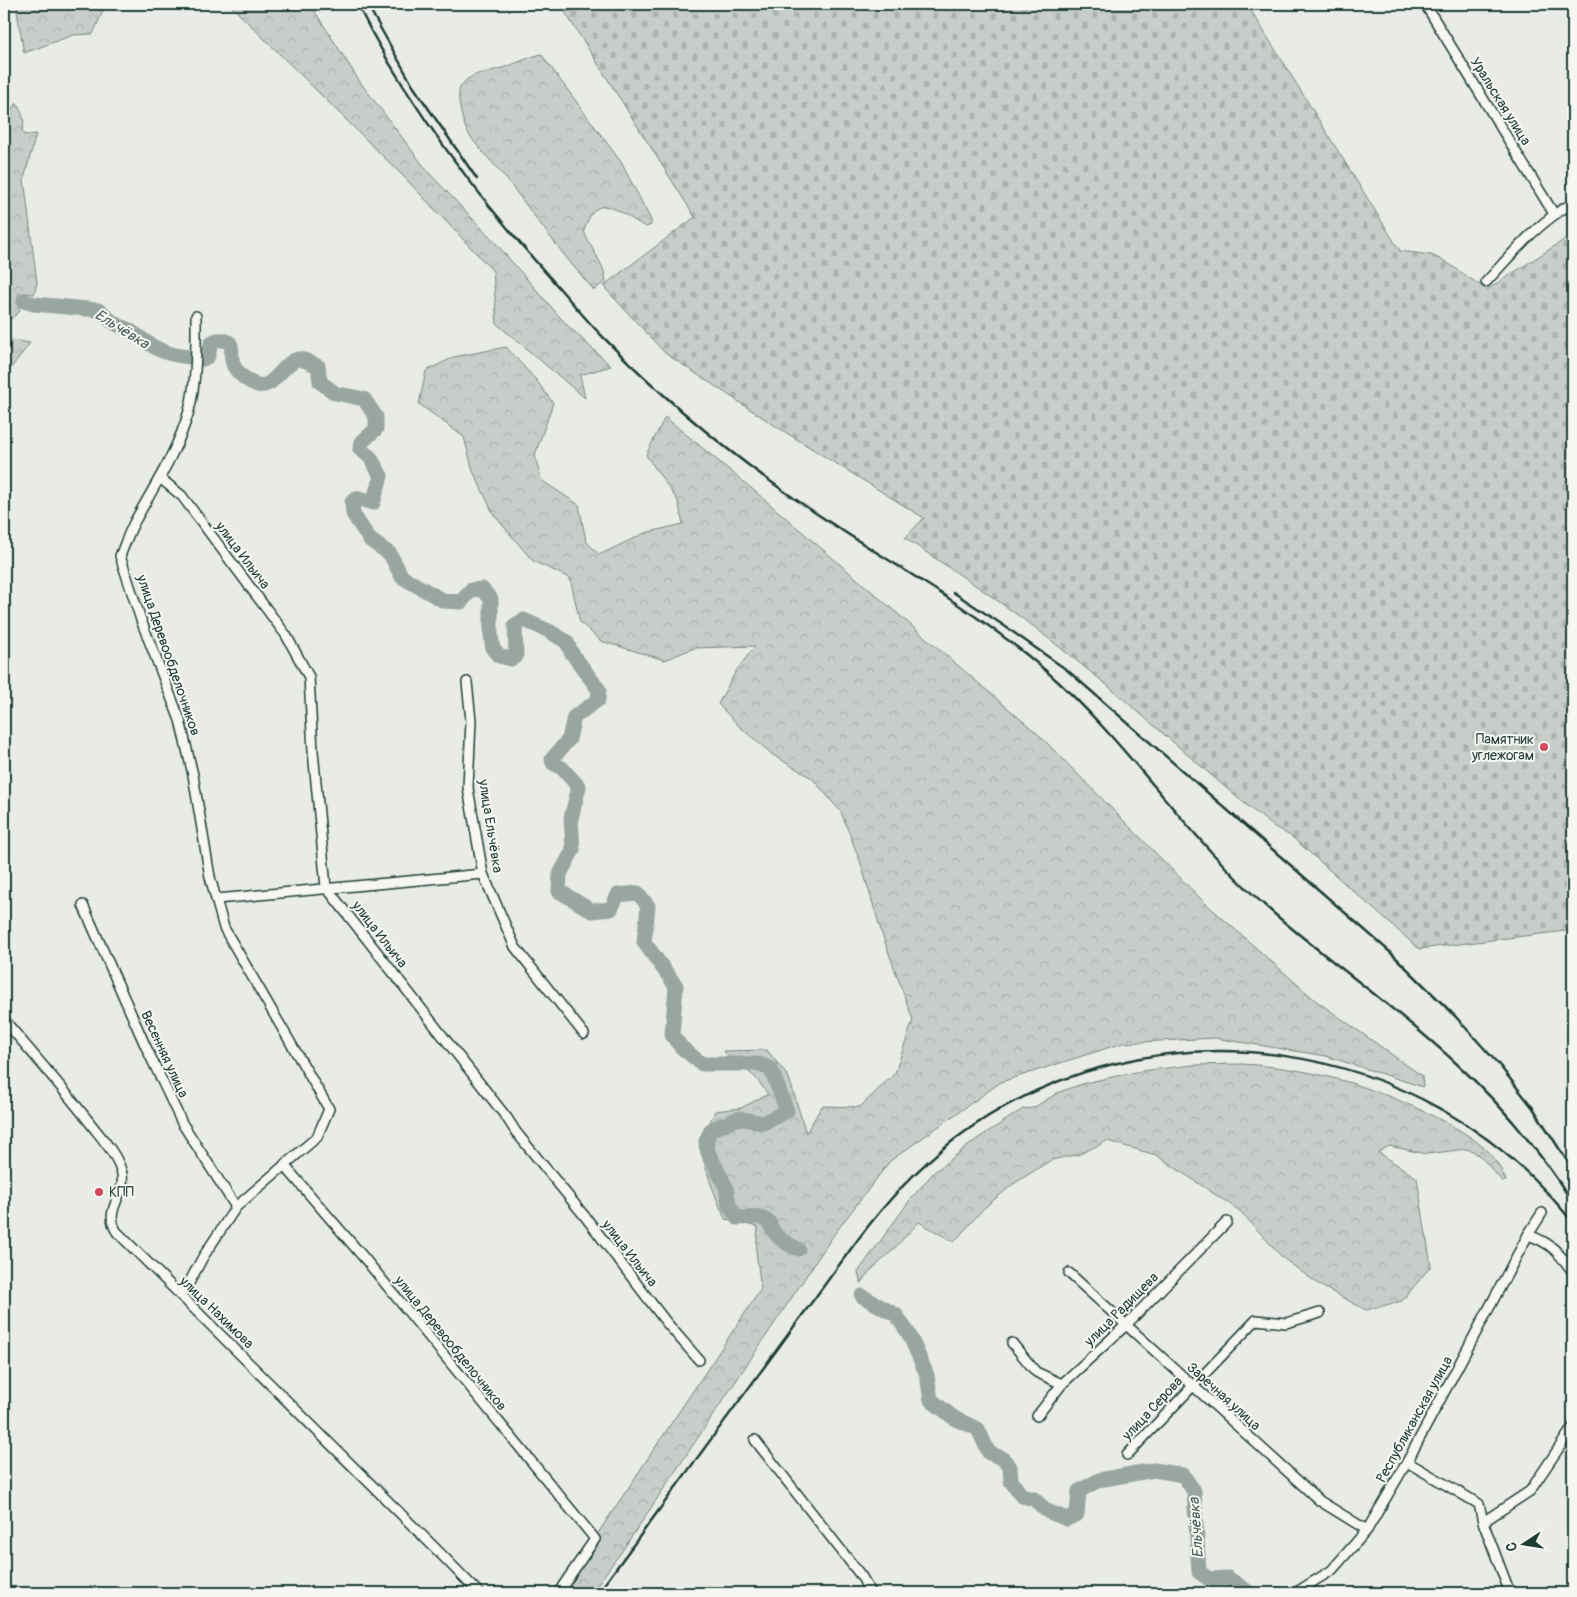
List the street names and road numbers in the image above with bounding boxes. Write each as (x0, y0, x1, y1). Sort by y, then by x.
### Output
street label: Уральская улица (1467, 54, 1534, 148)
street label: улица Ильича (211, 517, 273, 592)
street label: улица Деревообделочников (133, 572, 204, 738)
street label: улица Ельчёвка (475, 777, 506, 874)
street label: улица Ильича (348, 897, 411, 971)
street label: Весенняя улица (137, 1008, 192, 1100)
street label: улица Ильича (598, 1216, 661, 1290)
street label: улица Радищева (1080, 1269, 1162, 1351)
street label: улица Нахимова (175, 1272, 257, 1352)
street label: улица Деревообделочников (390, 1272, 510, 1414)
street label: Республиканская улица (1373, 1353, 1456, 1485)
street label: Заречная улица (1183, 1359, 1264, 1434)
street label: улица Серова (1118, 1373, 1186, 1444)

